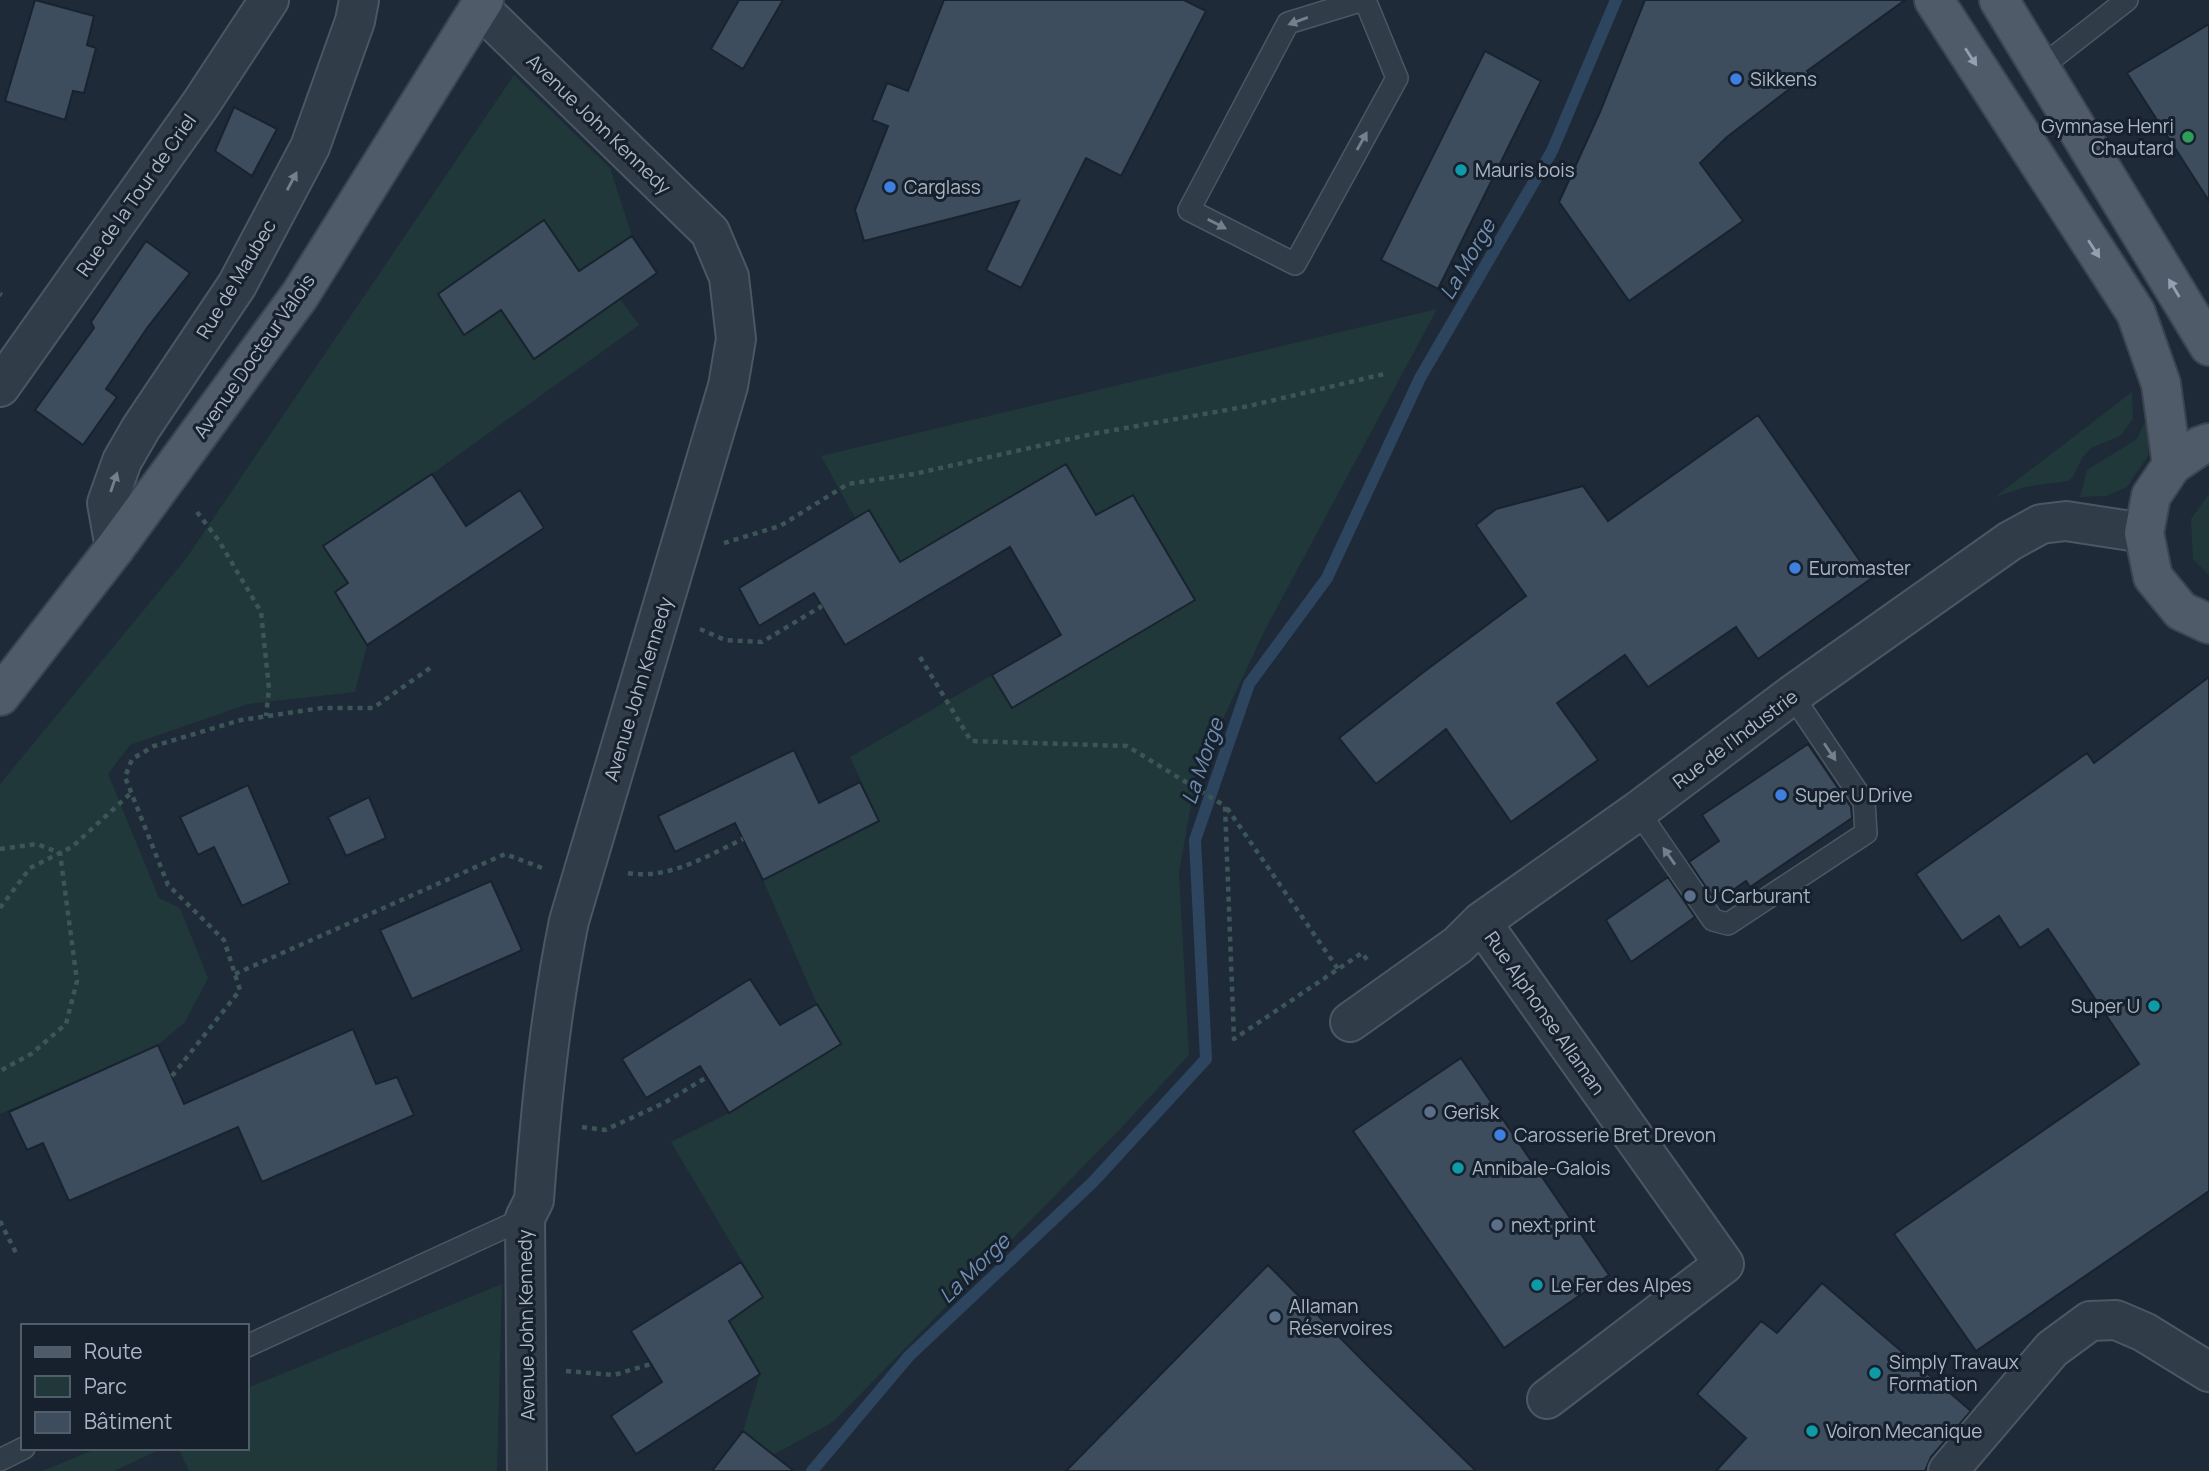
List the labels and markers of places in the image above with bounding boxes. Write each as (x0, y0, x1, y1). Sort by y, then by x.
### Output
place label: Sikkens (1750, 66, 1817, 92)
marker: Sikkens (1728, 71, 1744, 87)
place label: Gymnase Henri Chautard (2041, 113, 2174, 161)
marker: Gymnase Henri Chautard (2180, 129, 2196, 145)
place label: Mauris bois (1475, 157, 1575, 183)
marker: Mauris bois (1453, 162, 1469, 178)
place label: Carglass (904, 174, 981, 200)
marker: Carglass (882, 179, 898, 195)
place label: Euromaster (1809, 555, 1911, 581)
marker: Euromaster (1787, 560, 1803, 576)
place label: Super U Drive (1795, 782, 1913, 808)
marker: Super U Drive (1773, 787, 1789, 803)
place label: U Carburant (1704, 883, 1811, 909)
marker: U Carburant (1682, 888, 1698, 904)
place label: Super U (2071, 993, 2140, 1019)
marker: Super U (2146, 998, 2162, 1014)
place label: Gerisk (1444, 1099, 1500, 1125)
marker: Gerisk (1422, 1104, 1438, 1120)
place label: Carosserie Bret Drevon (1514, 1122, 1716, 1148)
marker: Carosserie Bret Drevon (1492, 1127, 1508, 1143)
place label: Annibale-Galois (1472, 1155, 1610, 1181)
marker: Annibale-Galois (1450, 1160, 1466, 1176)
place label: next print (1511, 1212, 1596, 1238)
marker: next print (1489, 1217, 1505, 1233)
place label: Le Fer des Alpes (1551, 1272, 1692, 1298)
marker: Le Fer des Alpes (1529, 1277, 1545, 1293)
place label: Allaman Réservoires (1289, 1293, 1393, 1341)
marker: Allaman Réservoires (1267, 1309, 1283, 1325)
place label: Simply Travaux Formation (1889, 1349, 2019, 1397)
marker: Simply Travaux Formation (1867, 1365, 1883, 1381)
place label: Voiron Mecanique (1826, 1418, 1982, 1444)
marker: Voiron Mecanique (1804, 1423, 1820, 1439)

